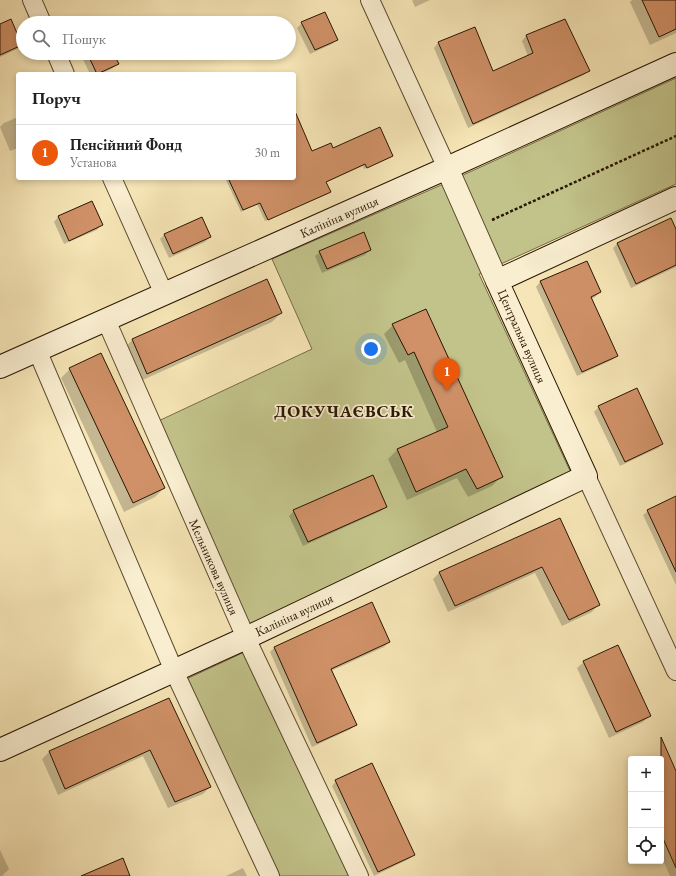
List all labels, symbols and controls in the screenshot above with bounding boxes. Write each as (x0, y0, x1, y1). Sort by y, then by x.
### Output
search box (16, 16, 296, 60)
icon: search (30, 27, 52, 49)
text: Пошук (62, 29, 106, 48)
text: Поруч (32, 87, 81, 109)
text: Пенсійний Фонд (70, 135, 182, 154)
text: 1 (42, 144, 48, 161)
text: 30 m (255, 144, 280, 161)
text: Установа (70, 154, 117, 171)
street label: Калініна вулиця (297, 192, 381, 242)
street label: Центральна вулиця (494, 286, 550, 386)
your location (361, 339, 381, 359)
pin: 1 (434, 358, 460, 391)
district label: ДОКУЧАЄВСЬК (274, 400, 414, 422)
street label: Мельникова вулиця (185, 516, 243, 618)
street label: Калініна вулиця (252, 589, 336, 640)
map controls (628, 756, 664, 864)
button: + (628, 756, 664, 792)
button: − (628, 792, 664, 828)
button: locate (628, 828, 664, 864)

